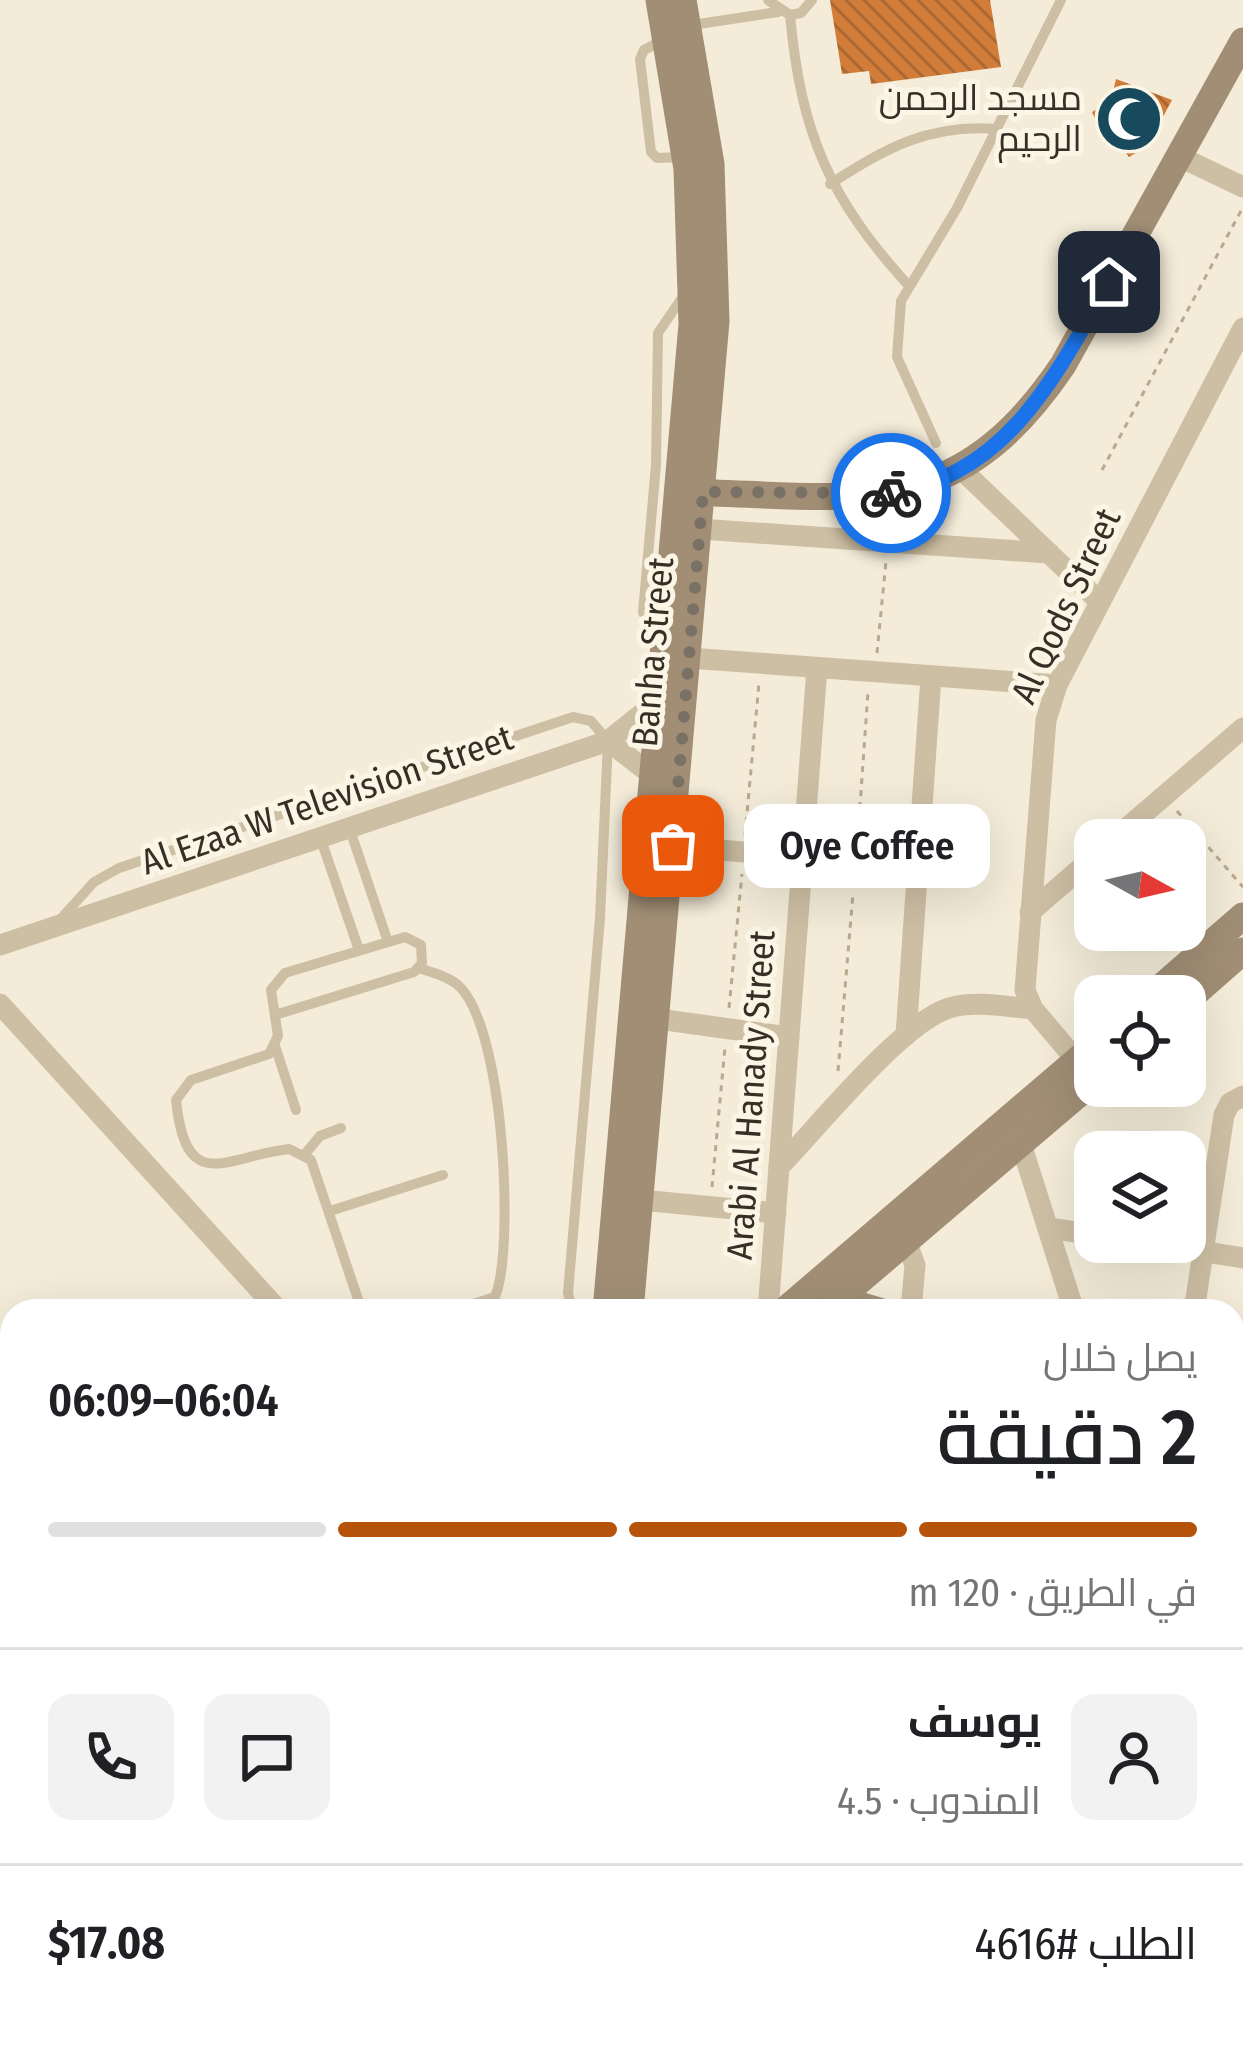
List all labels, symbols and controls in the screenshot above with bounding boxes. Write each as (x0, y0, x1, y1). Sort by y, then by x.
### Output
place label: مسجد الرحمن الرحيم (879, 76, 1082, 163)
mosque icon: مسجد الرحمن الرحيم (1094, 84, 1164, 154)
pin (1058, 231, 1160, 333)
icon: home (1076, 249, 1142, 315)
courier (831, 433, 951, 553)
icon: bike (858, 460, 924, 526)
street label: Al Qods Street (1002, 501, 1130, 711)
street label: Banha Street (623, 555, 683, 749)
street label: Al Ezaa W Television Street (135, 716, 519, 884)
pin (622, 795, 724, 897)
callout: Oye Coffee (745, 804, 991, 888)
icon: bag (640, 813, 706, 879)
north arrow (1074, 819, 1206, 951)
map controls (1074, 819, 1206, 1263)
text: Oye Coffee (779, 823, 955, 869)
street label: Arabi Al Hanady Street (718, 929, 784, 1261)
button: locate (1074, 975, 1206, 1107)
button: layers (1074, 1131, 1206, 1263)
text: يصل خلال (1043, 1335, 1197, 1381)
text: 06:04–06:09 (48, 1374, 279, 1428)
text: 2 دقيقة (937, 1391, 1197, 1485)
text: في الطريق · 120 m (908, 1570, 1197, 1616)
button: phone (48, 1694, 174, 1820)
button: chat (204, 1694, 330, 1820)
button: person (1071, 1694, 1197, 1820)
text: يوسف (907, 1695, 1041, 1749)
text: المندوب · 4.5 (837, 1778, 1041, 1824)
text: $17.08 (48, 1916, 165, 1970)
text: الطلب #4616 (974, 1917, 1197, 1971)

